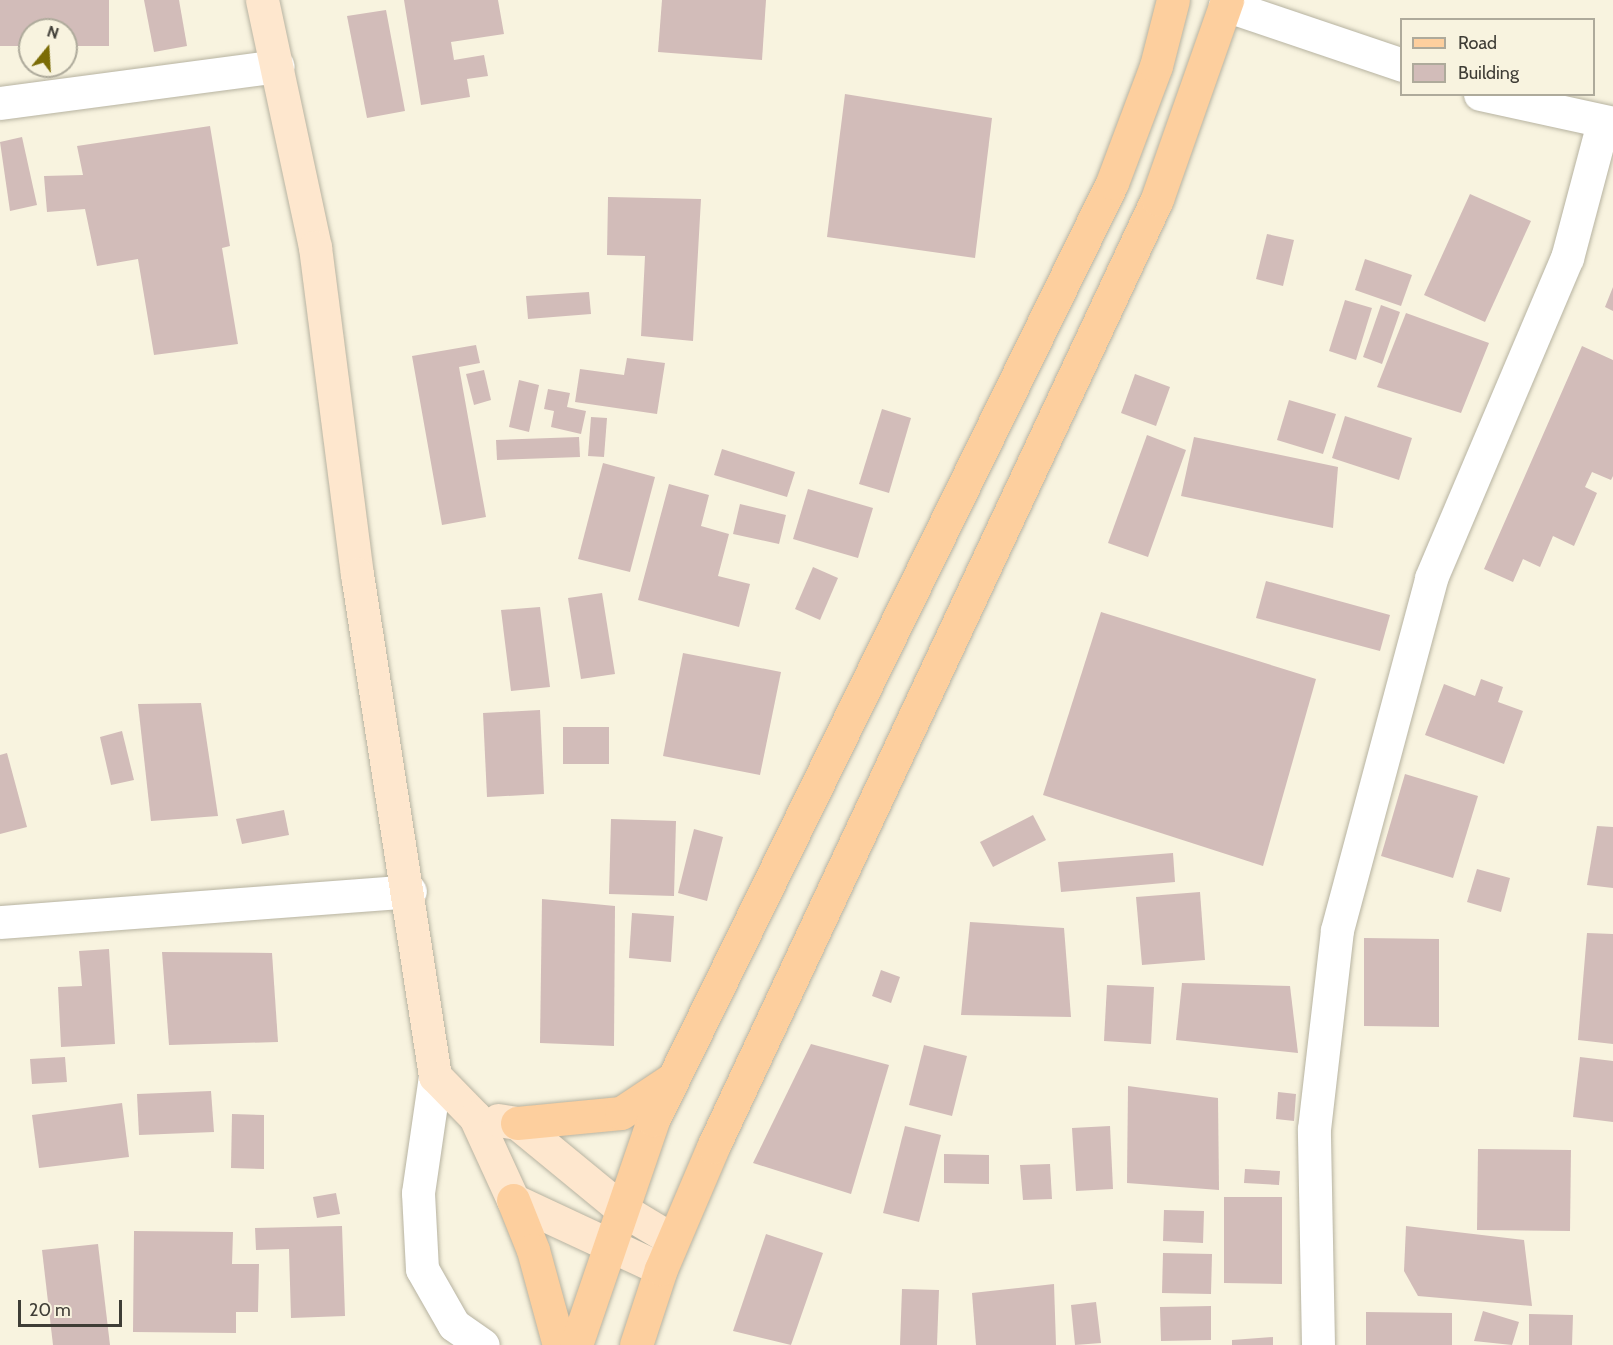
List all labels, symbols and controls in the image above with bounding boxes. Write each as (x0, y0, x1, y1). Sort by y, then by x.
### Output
north arrow (18, 18, 78, 78)
legend (1400, 18, 1595, 96)
text: N (45, 22, 61, 43)
text: Road (1458, 32, 1497, 54)
text: Building (1458, 62, 1519, 84)
scale bar (21, 1288, 124, 1326)
text: 20 m (29, 1299, 71, 1321)

